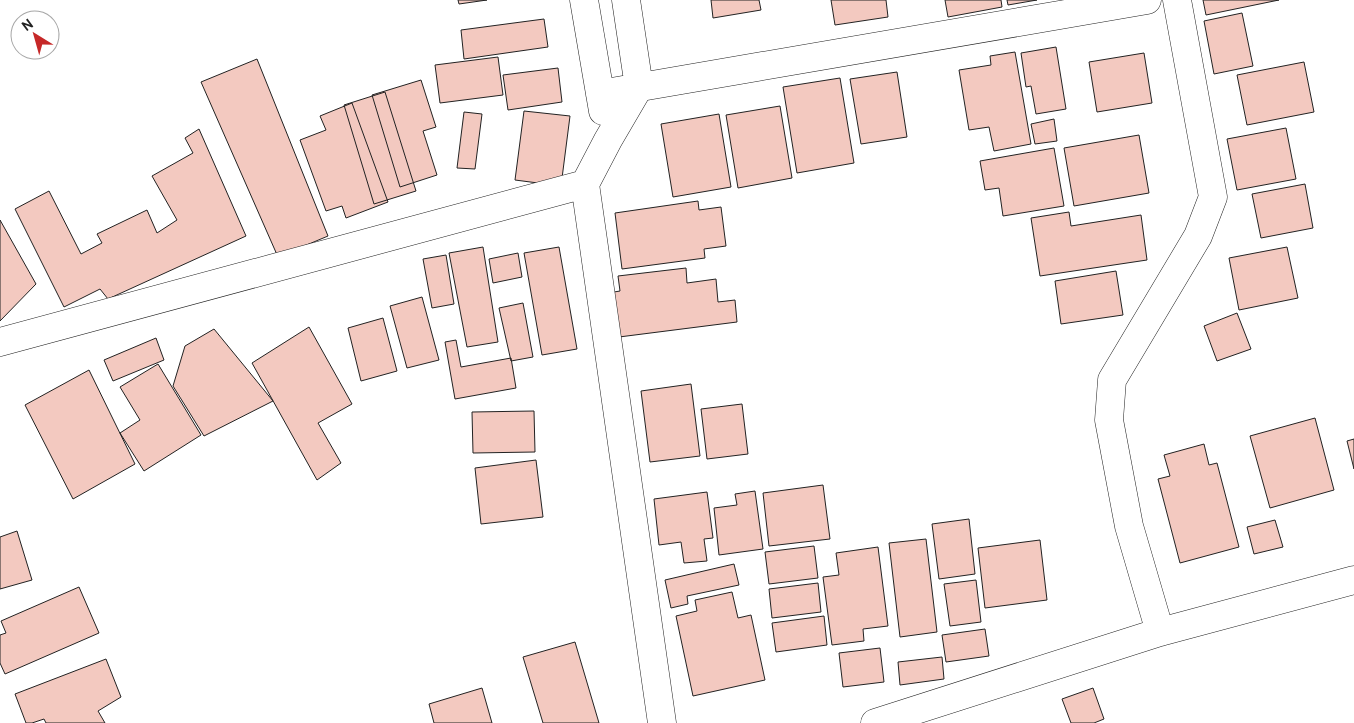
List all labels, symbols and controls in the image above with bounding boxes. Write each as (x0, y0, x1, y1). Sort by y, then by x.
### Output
north arrow (10, 10, 60, 60)
text: N (19, 16, 37, 36)

